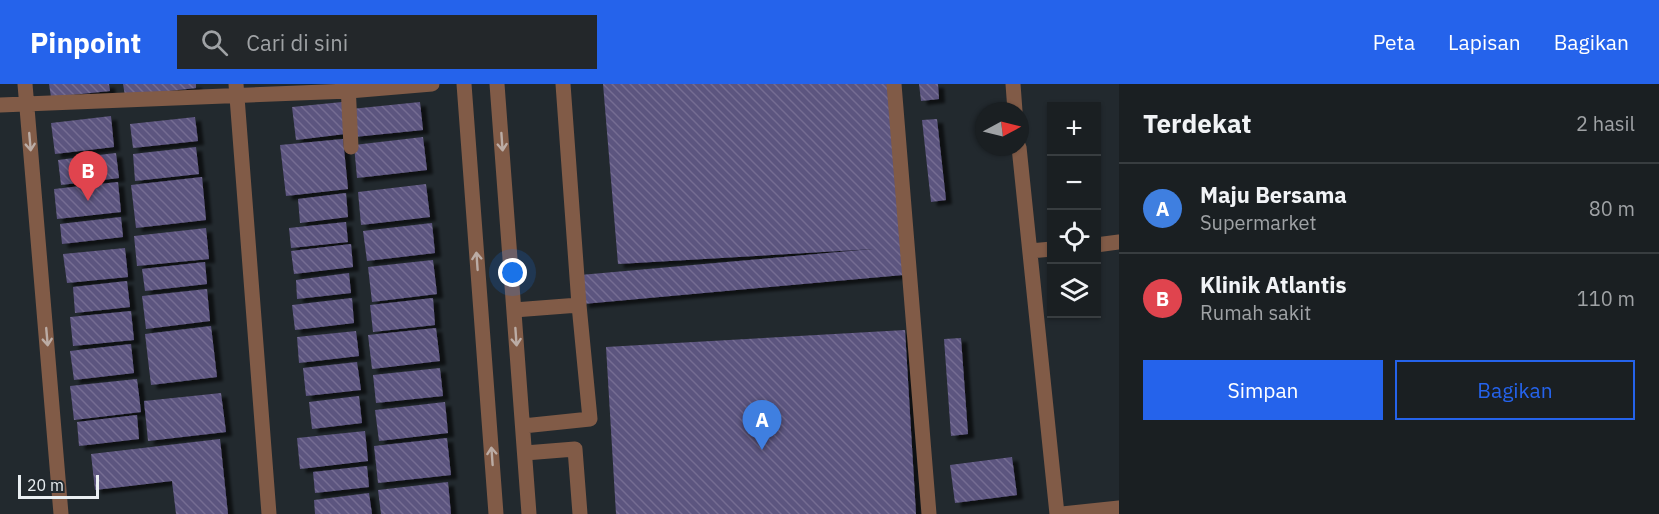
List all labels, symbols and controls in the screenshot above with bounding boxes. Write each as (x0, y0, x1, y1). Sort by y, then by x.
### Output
search box (177, 15, 597, 69)
text: Pinpoint (30, 24, 141, 61)
icon: search (198, 26, 231, 59)
text: Cari di sini (246, 28, 348, 57)
text: Peta (1373, 28, 1415, 56)
text: Lapisan (1448, 28, 1521, 56)
text: Bagikan (1554, 28, 1629, 56)
north arrow (975, 102, 1029, 156)
map controls (1047, 102, 1101, 318)
button: + (1047, 102, 1101, 156)
text: Terdekat (1143, 106, 1252, 140)
text: 2 hasil (1576, 110, 1635, 137)
one-way arrow (25, 132, 36, 152)
one-way arrow (496, 132, 507, 152)
pin: B (68, 152, 107, 201)
button: − (1047, 156, 1101, 210)
text: Maju Bersama (1200, 180, 1347, 209)
text: A (1156, 195, 1169, 222)
text: 80 m (1589, 195, 1635, 222)
text: Supermarket (1200, 209, 1317, 236)
button: locate (1047, 210, 1101, 264)
one-way arrow (471, 252, 482, 272)
your location (498, 258, 527, 287)
button: layers (1047, 264, 1101, 318)
text: Klinik Atlantis (1200, 270, 1347, 299)
text: B (1156, 285, 1169, 312)
text: 110 m (1577, 285, 1635, 312)
text: Rumah sakit (1200, 299, 1311, 326)
one-way arrow (41, 326, 52, 346)
one-way arrow (511, 326, 522, 346)
button: Simpan (1143, 360, 1383, 420)
button: Bagikan (1395, 360, 1635, 420)
pin: A (742, 400, 782, 450)
one-way arrow (486, 446, 497, 466)
scale bar (18, 472, 99, 500)
text: 20 m (27, 475, 64, 495)

